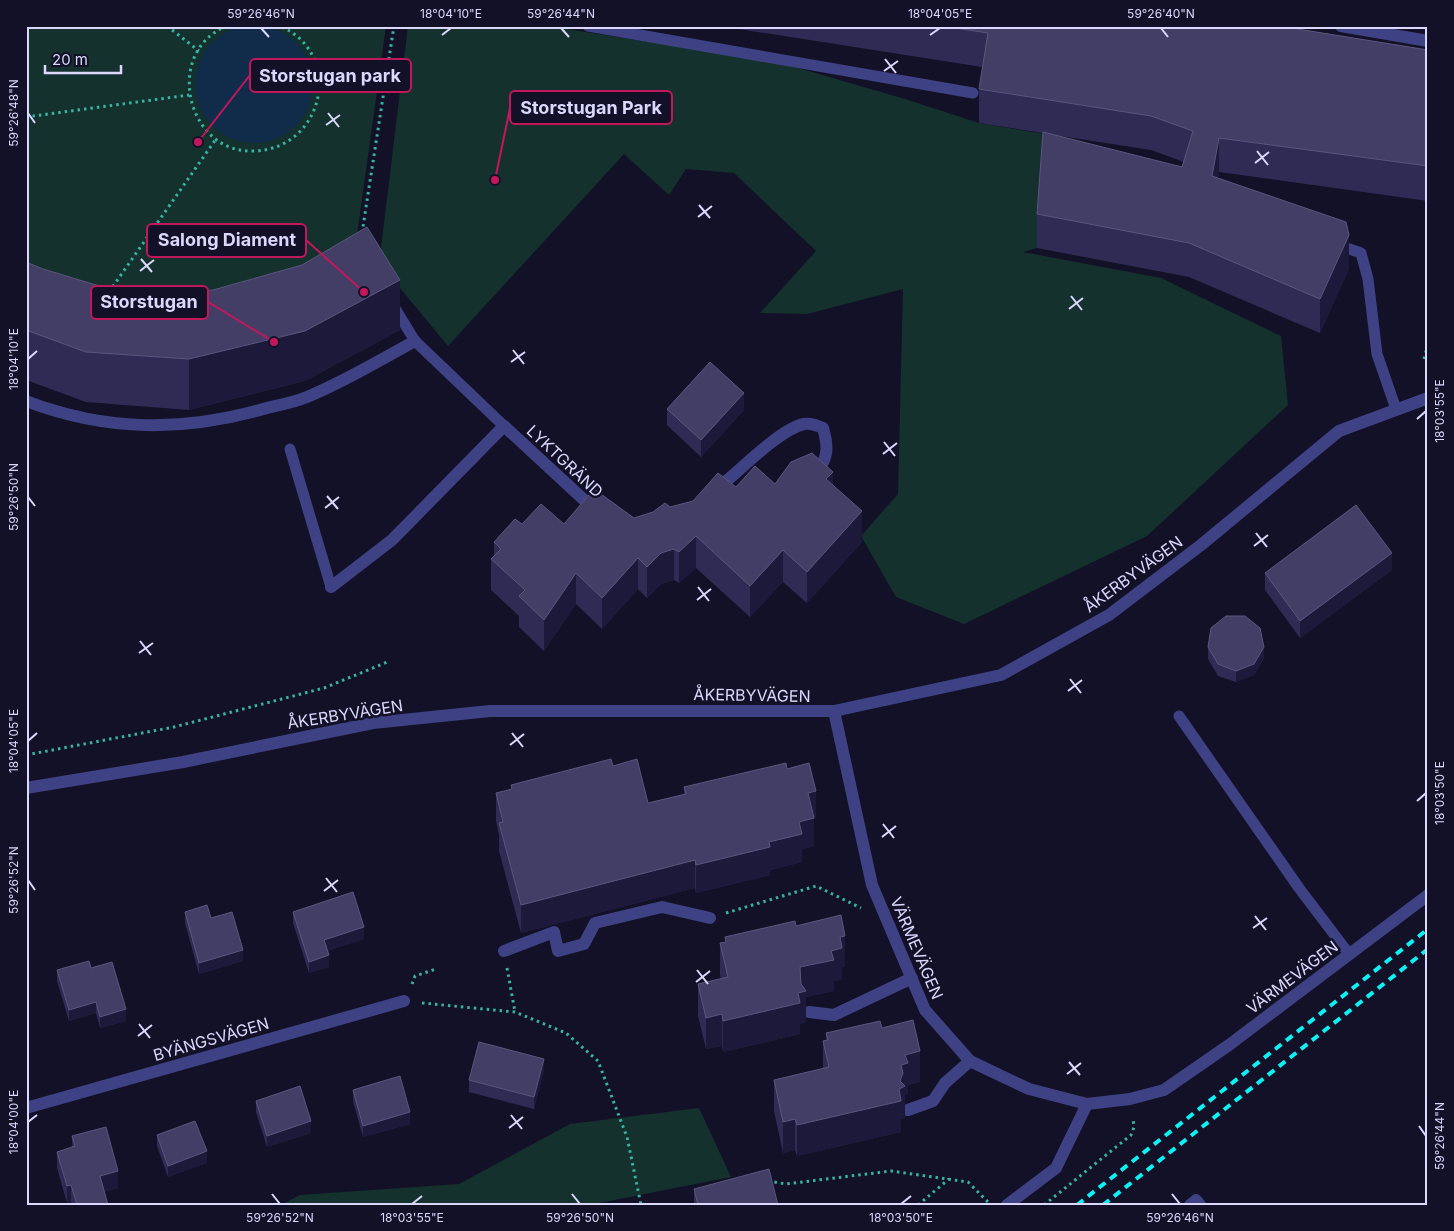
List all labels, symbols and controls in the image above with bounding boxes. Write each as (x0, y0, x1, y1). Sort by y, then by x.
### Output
text: 59°26'46"N (227, 6, 295, 21)
text: 18°04'10"E (420, 6, 482, 21)
text: 59°26'44"N (527, 6, 595, 21)
text: 18°04'05"E (908, 6, 972, 21)
text: 59°26'40"N (1127, 6, 1195, 21)
scale bar (45, 42, 121, 74)
text: 20 m (52, 50, 88, 69)
callout: Storstugan park (250, 59, 411, 92)
text: Storstugan park (259, 65, 401, 86)
text: 59°26'48"N (6, 79, 21, 147)
callout: Storstugan Park (510, 91, 672, 124)
text: Storstugan Park (520, 97, 662, 118)
callout: Salong Diament (147, 224, 306, 257)
text: Salong Diament (158, 229, 297, 250)
callout: Storstugan (91, 286, 208, 319)
text: Storstugan (100, 291, 198, 312)
text: 18°04'10"E (6, 328, 21, 390)
text: 18°03'55"E (1432, 379, 1447, 443)
street label: LYKTGRÄND (523, 421, 607, 501)
text: 59°26'50"N (6, 463, 21, 531)
street label: ÅKERBYVÄGEN (1080, 532, 1186, 616)
street label: ÅKERBYVÄGEN (693, 684, 811, 706)
street label: ÅKERBYVÄGEN (286, 695, 404, 733)
text: 18°04'05"E (6, 709, 21, 773)
text: 18°03'50"E (1432, 761, 1447, 825)
text: 59°26'52"N (6, 846, 21, 914)
street label: VÄRMEVÄGEN (886, 894, 948, 1002)
street label: VÄRMEVÄGEN (1242, 936, 1342, 1018)
street label: BYÄNGSVÄGEN (151, 1013, 271, 1065)
text: 18°04'00"E (6, 1090, 21, 1154)
text: 59°26'44"N (1432, 1102, 1447, 1170)
text: 59°26'52"N (246, 1210, 314, 1225)
text: 18°03'55"E (380, 1210, 444, 1225)
text: 59°26'50"N (546, 1210, 614, 1225)
text: 18°03'50"E (869, 1210, 933, 1225)
text: 59°26'46"N (1146, 1210, 1214, 1225)

